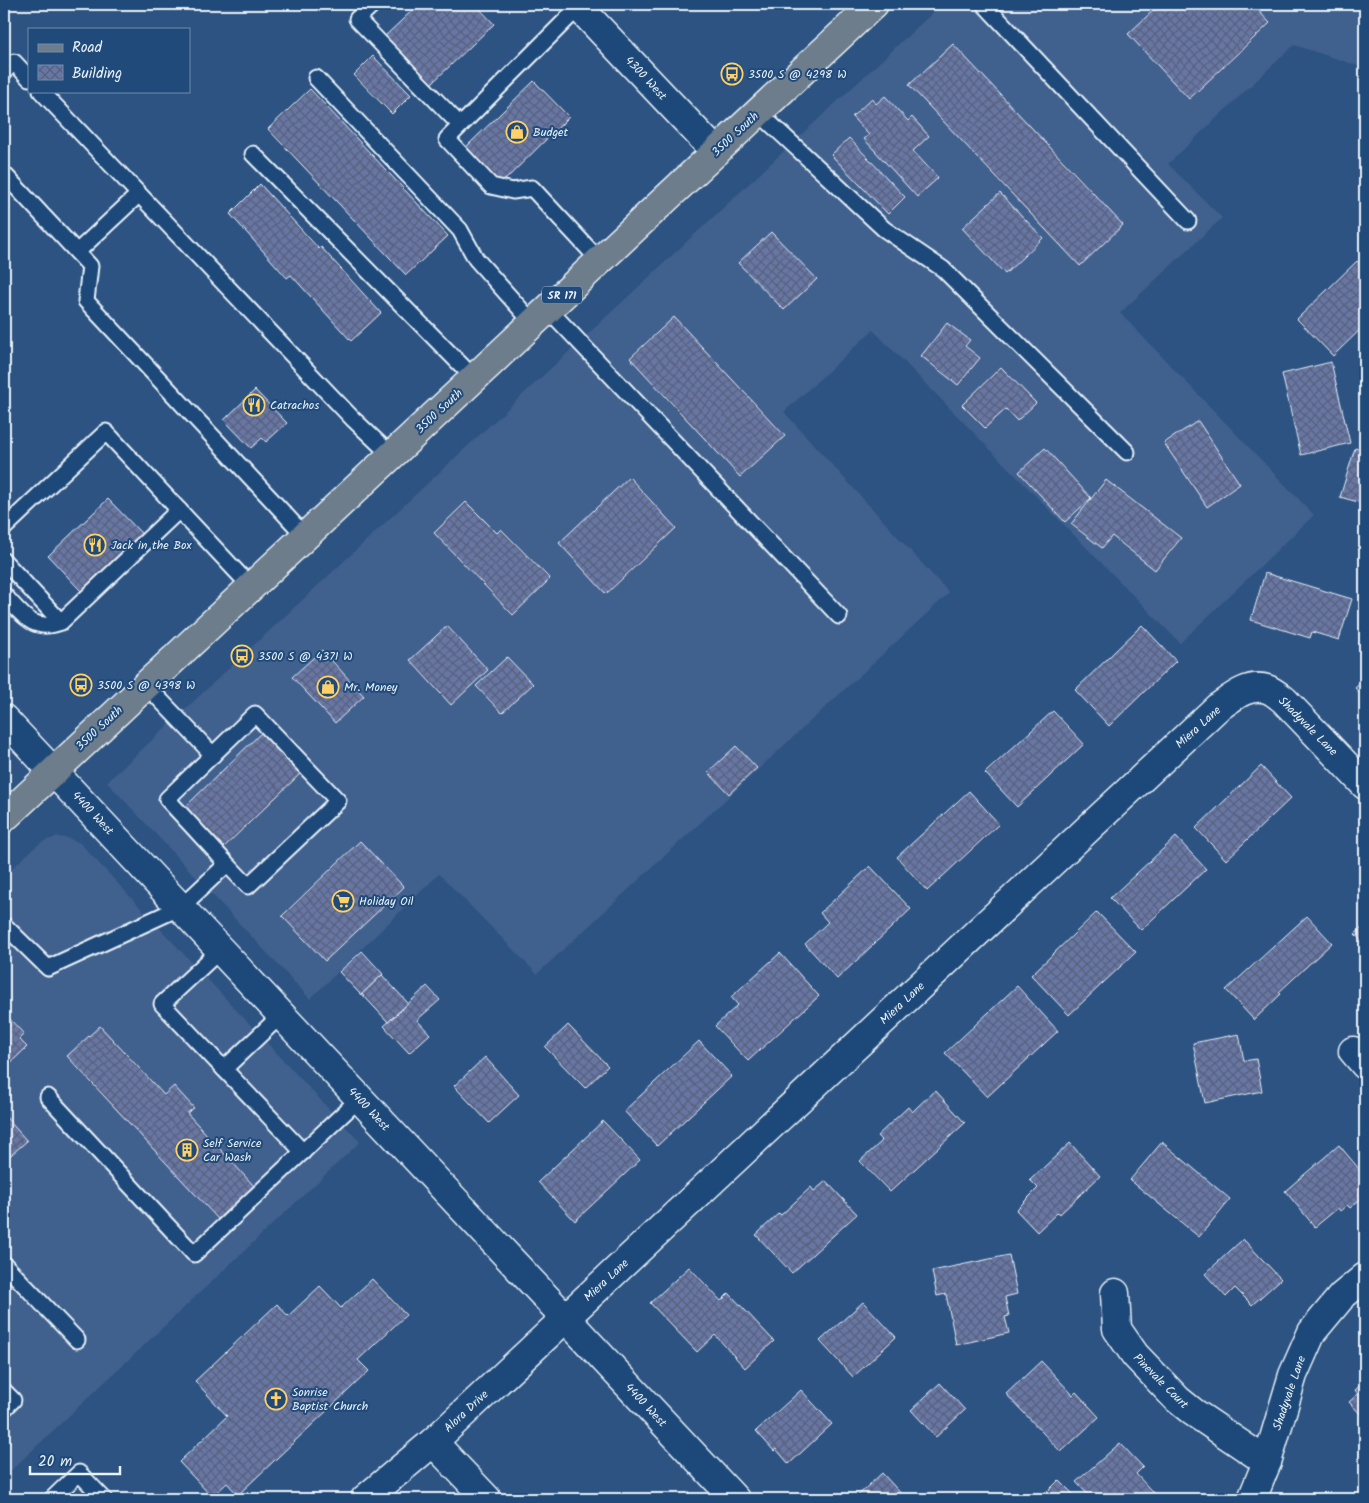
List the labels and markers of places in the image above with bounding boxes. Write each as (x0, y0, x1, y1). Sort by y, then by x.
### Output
bus stop icon: 3500 S @ 4298 W (720, 62, 744, 86)
place label: 3500 S @ 4298 W (748, 65, 847, 84)
shop icon: Budget (505, 120, 529, 144)
place label: Budget (533, 123, 569, 142)
restaurant icon: Catrachos (242, 393, 266, 417)
place label: Catrachos (270, 396, 319, 415)
restaurant icon: Jack in the Box (83, 533, 107, 557)
place label: Jack in the Box (111, 536, 192, 555)
bus stop icon: 3500 S @ 4371 W (230, 644, 254, 668)
place label: 3500 S @ 4371 W (258, 647, 353, 666)
bus stop icon: 3500 S @ 4398 W (69, 673, 93, 697)
shop icon: Mr. Money (316, 675, 340, 699)
place label: 3500 S @ 4398 W (97, 676, 195, 695)
place label: Mr. Money (344, 678, 398, 697)
supermarket icon: Holiday Oil (331, 889, 355, 913)
place label: Holiday Oil (359, 892, 414, 911)
place label: Self Service Car Wash (203, 1134, 262, 1167)
building icon: Self Service Car Wash (175, 1138, 199, 1162)
place label: Sonrise Baptist Church (292, 1383, 368, 1416)
church icon: Sonrise Baptist Church (264, 1387, 288, 1411)

